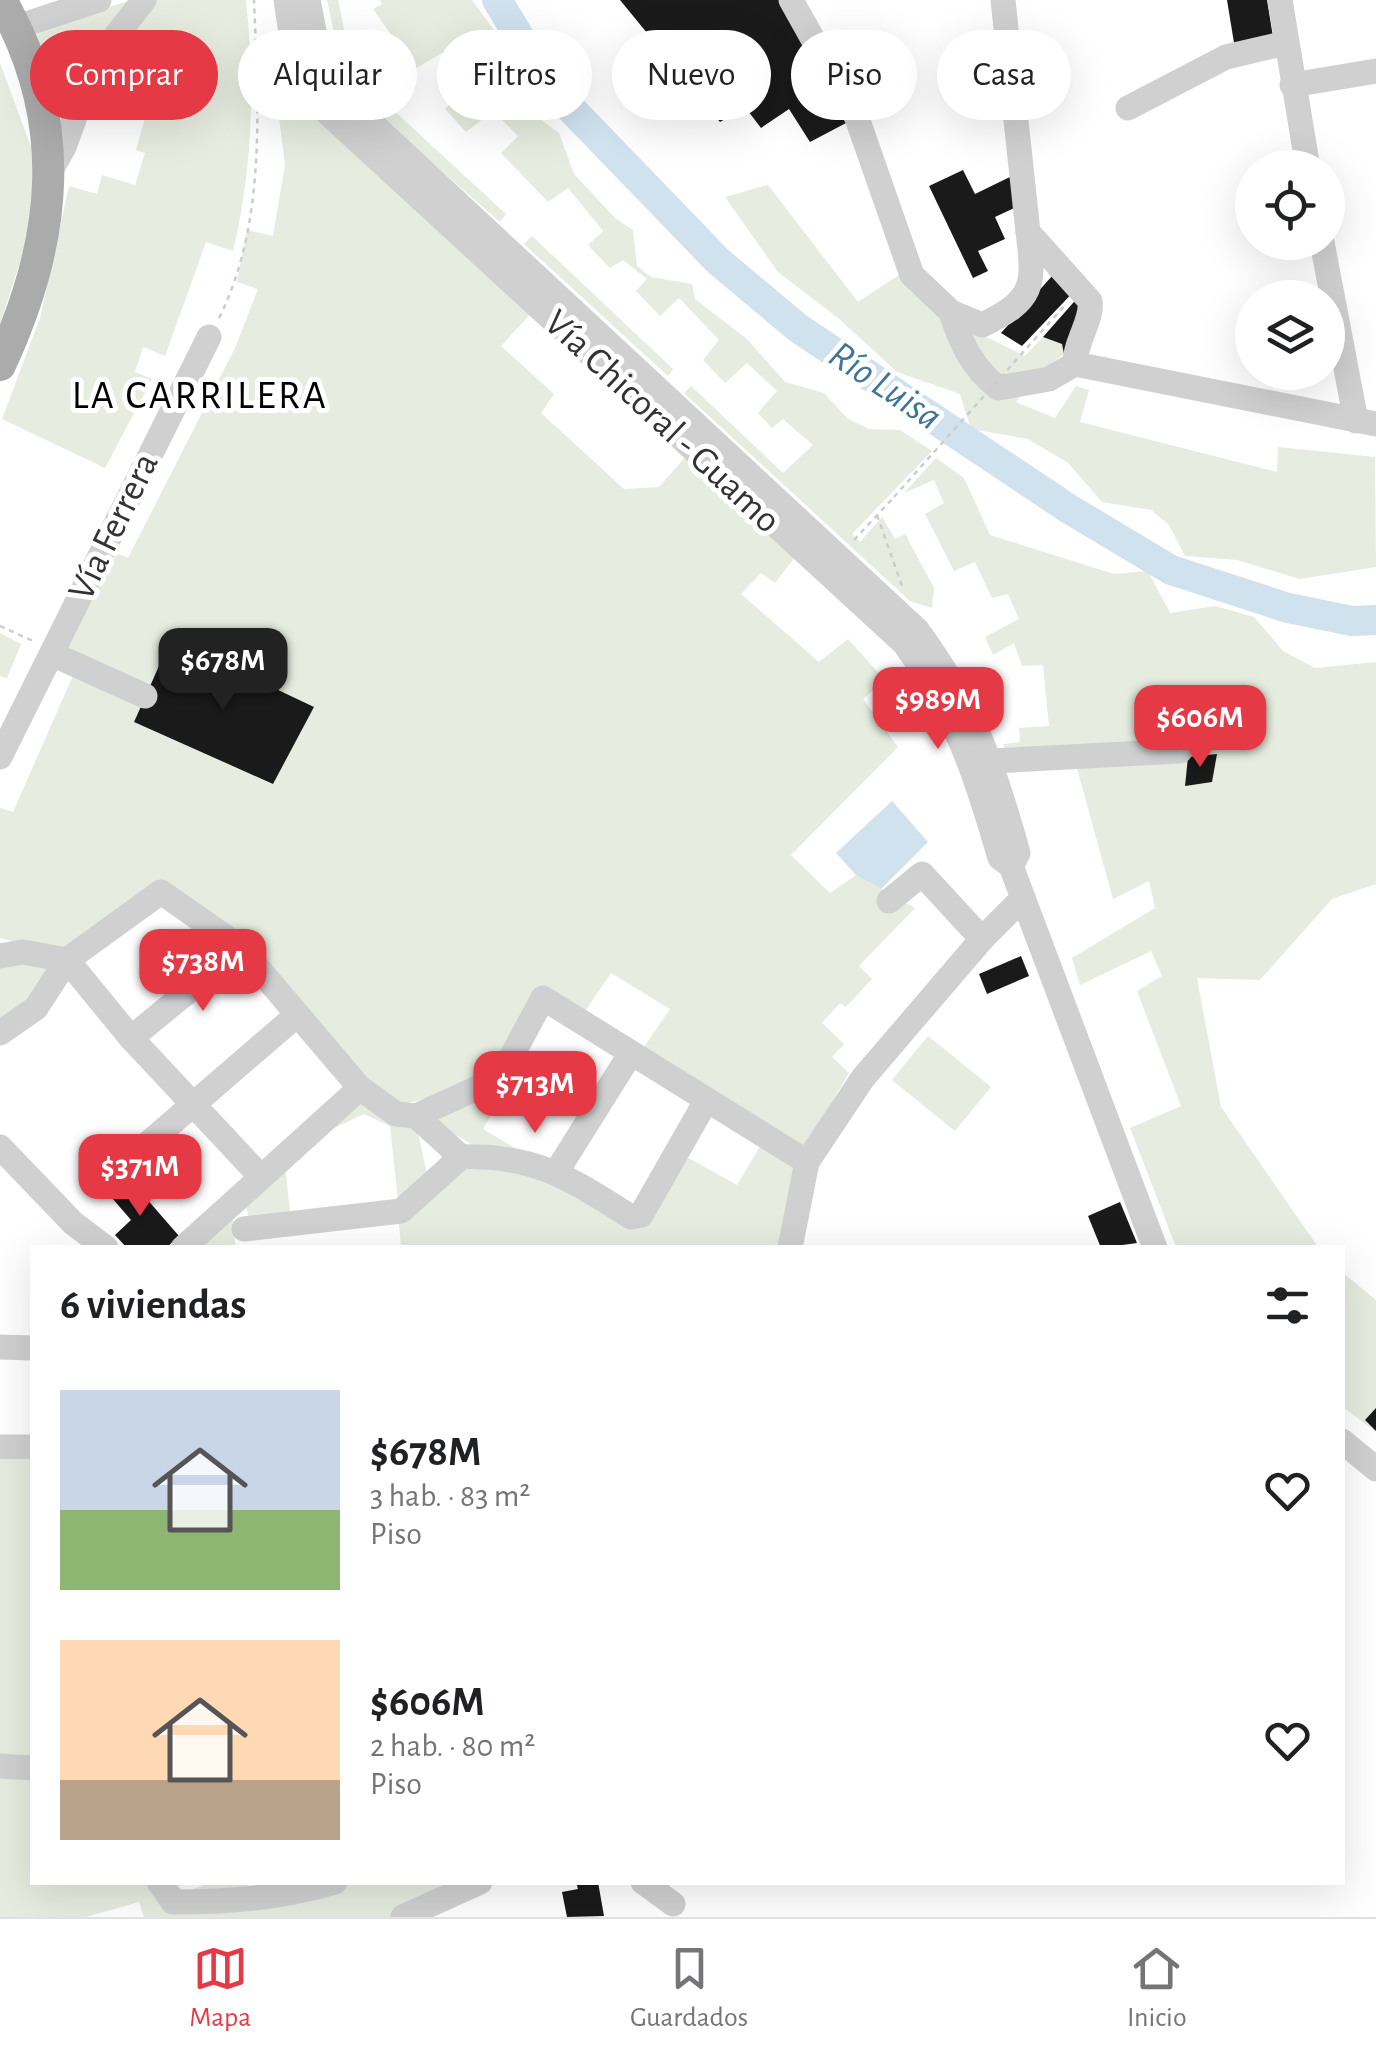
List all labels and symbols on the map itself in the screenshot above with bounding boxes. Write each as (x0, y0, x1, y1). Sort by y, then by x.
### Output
street label: Vía Chicoral - Guamo (537, 303, 787, 541)
water label: Río Luisa (822, 334, 948, 438)
district label: LA CARRILERA (72, 376, 328, 416)
street label: Vía Ferrera (62, 447, 166, 607)
pin: $678M (153, 628, 293, 713)
pin: $989M (868, 667, 1008, 752)
pin: $606M (1130, 685, 1270, 770)
pin: $738M (133, 929, 273, 1014)
pin: $713M (465, 1051, 605, 1136)
pin: $371M (70, 1134, 210, 1219)

